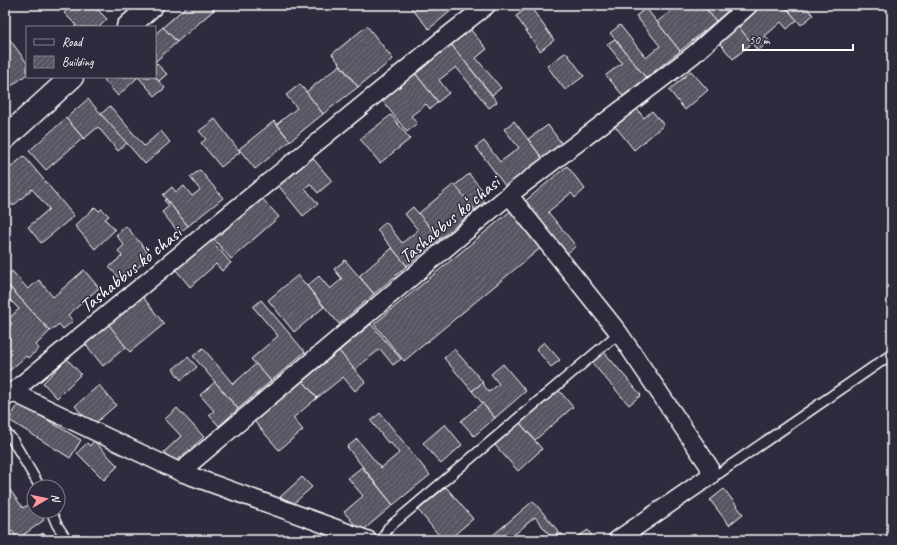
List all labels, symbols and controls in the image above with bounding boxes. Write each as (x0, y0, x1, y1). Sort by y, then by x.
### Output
legend (26, 26, 156, 78)
scale bar (743, 26, 853, 52)
text: 50 m (749, 32, 771, 48)
text: Road (62, 34, 84, 50)
text: Building (62, 54, 94, 70)
street label: Tashabbus koʻchasi (394, 169, 507, 269)
street label: Tashabbus koʻchasi (75, 220, 188, 318)
north arrow (26, 479, 66, 519)
text: N (48, 493, 64, 504)

